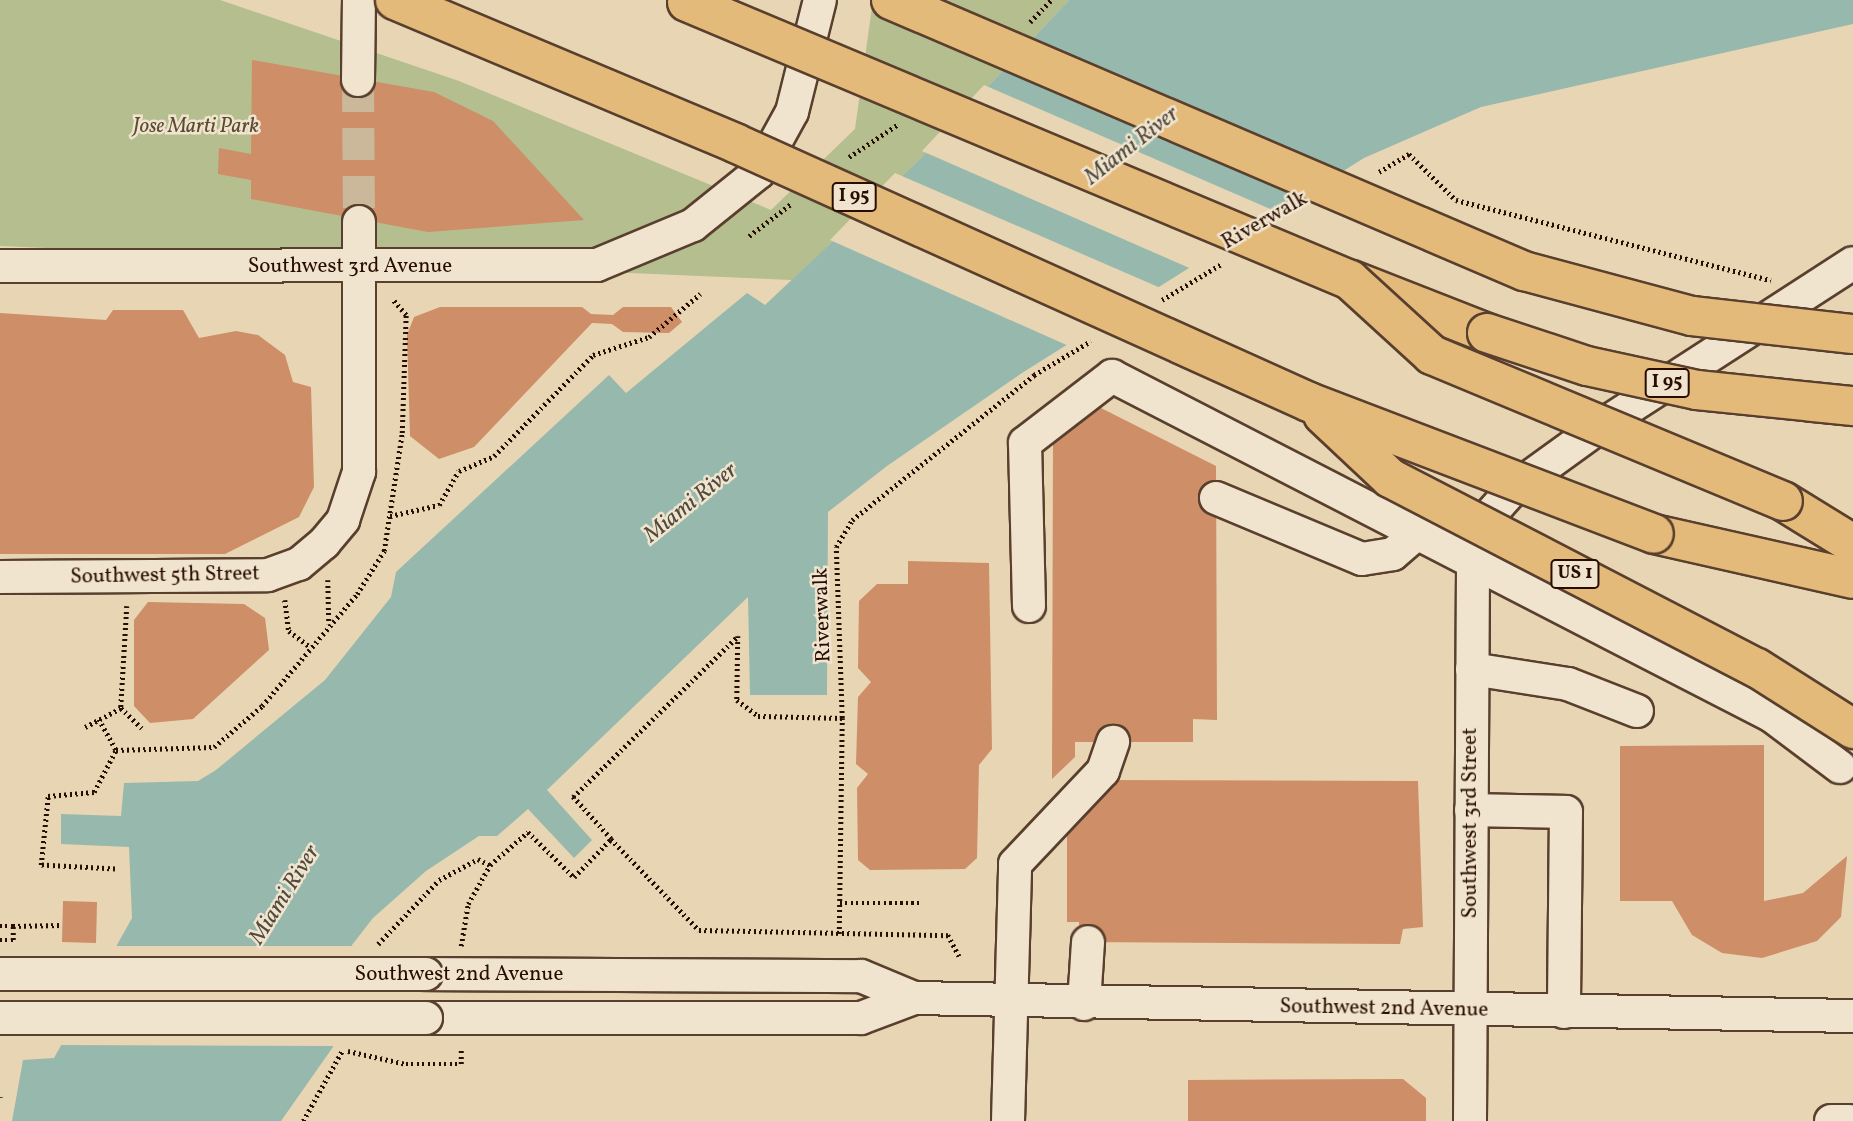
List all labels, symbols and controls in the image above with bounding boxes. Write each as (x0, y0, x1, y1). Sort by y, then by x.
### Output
water label: Miami River (1079, 101, 1185, 191)
park label: Jose Marti Park (133, 114, 259, 140)
road number: I 95 (831, 182, 877, 212)
street label: Riverwalk (1218, 186, 1312, 256)
street label: Southwest 3rd Avenue (248, 254, 452, 280)
road number: I 95 (1644, 368, 1690, 398)
water label: Miami River (639, 457, 743, 549)
road number: US 1 (1549, 558, 1601, 590)
street label: Southwest 5th Street (70, 562, 260, 590)
street label: Riverwalk (809, 567, 837, 663)
street label: Southwest 3rd Street (1458, 728, 1484, 918)
water label: Miami River (244, 840, 326, 950)
street label: Southwest 2nd Avenue (355, 962, 563, 988)
street label: Southwest 2nd Avenue (1279, 995, 1489, 1023)

